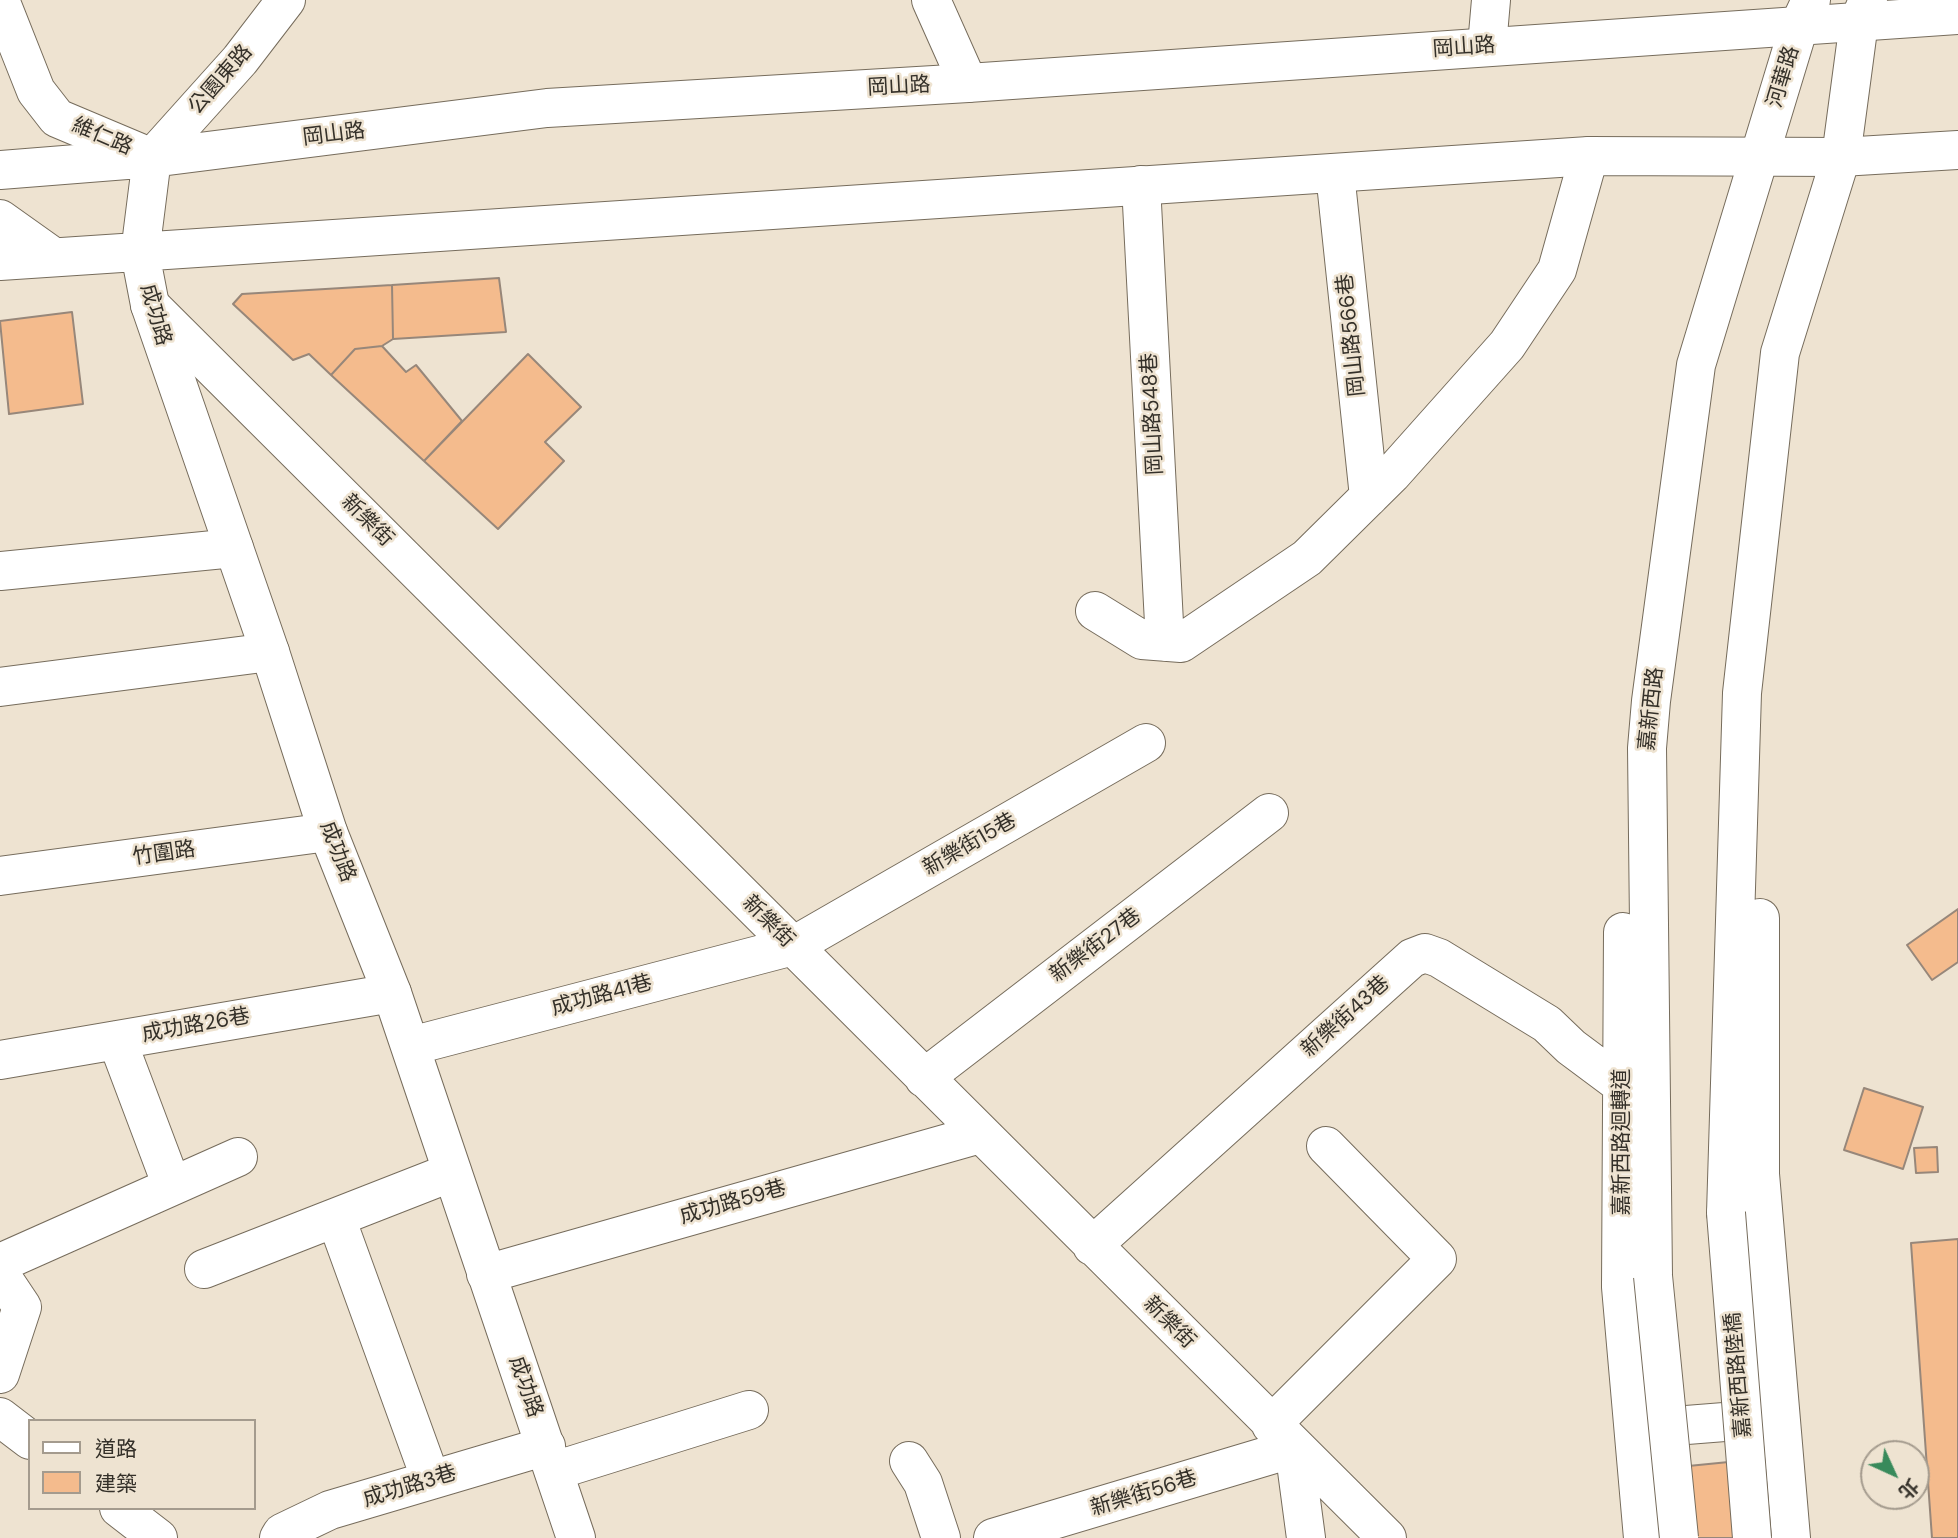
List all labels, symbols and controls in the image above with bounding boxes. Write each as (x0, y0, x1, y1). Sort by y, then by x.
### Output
street label: 岡山路 (1432, 33, 1496, 63)
street label: 公園東路 (184, 40, 258, 120)
street label: 河華路 (1763, 43, 1805, 111)
street label: 岡山路 (867, 73, 931, 101)
street label: 維仁路 (68, 113, 136, 161)
street label: 岡山路 (301, 119, 367, 151)
street label: 岡山路566巷 (1333, 272, 1371, 398)
street label: 成功路 (134, 281, 176, 349)
street label: 岡山路548巷 (1137, 352, 1169, 476)
street label: 新樂街 (336, 490, 398, 552)
street label: 嘉新西路 (1635, 666, 1669, 752)
street label: 新樂街15巷 (919, 808, 1021, 882)
street label: 成功路 (314, 818, 360, 886)
street label: 竹圍路 (131, 837, 197, 871)
street label: 新樂街 (737, 891, 799, 953)
street label: 新樂街27巷 (1046, 904, 1146, 988)
street label: 成功路41巷 (549, 970, 655, 1022)
street label: 新樂街43巷 (1297, 971, 1395, 1063)
street label: 成功路26巷 (140, 1004, 252, 1048)
street label: 嘉新西路迴轉道 (1609, 1069, 1635, 1215)
street label: 成功路59巷 (677, 1176, 789, 1230)
street label: 新樂街 (1138, 1292, 1200, 1354)
street label: 嘉新西路陸橋 (1721, 1311, 1757, 1439)
street label: 成功路 (503, 1353, 547, 1421)
legend (28, 1419, 256, 1510)
text: 道路 (95, 1435, 137, 1463)
north arrow (1860, 1440, 1930, 1510)
street label: 成功路3巷 (360, 1461, 460, 1513)
street label: 新樂街56巷 (1088, 1466, 1200, 1522)
text: 建築 (95, 1470, 137, 1498)
text: 北 (1893, 1473, 1924, 1504)

